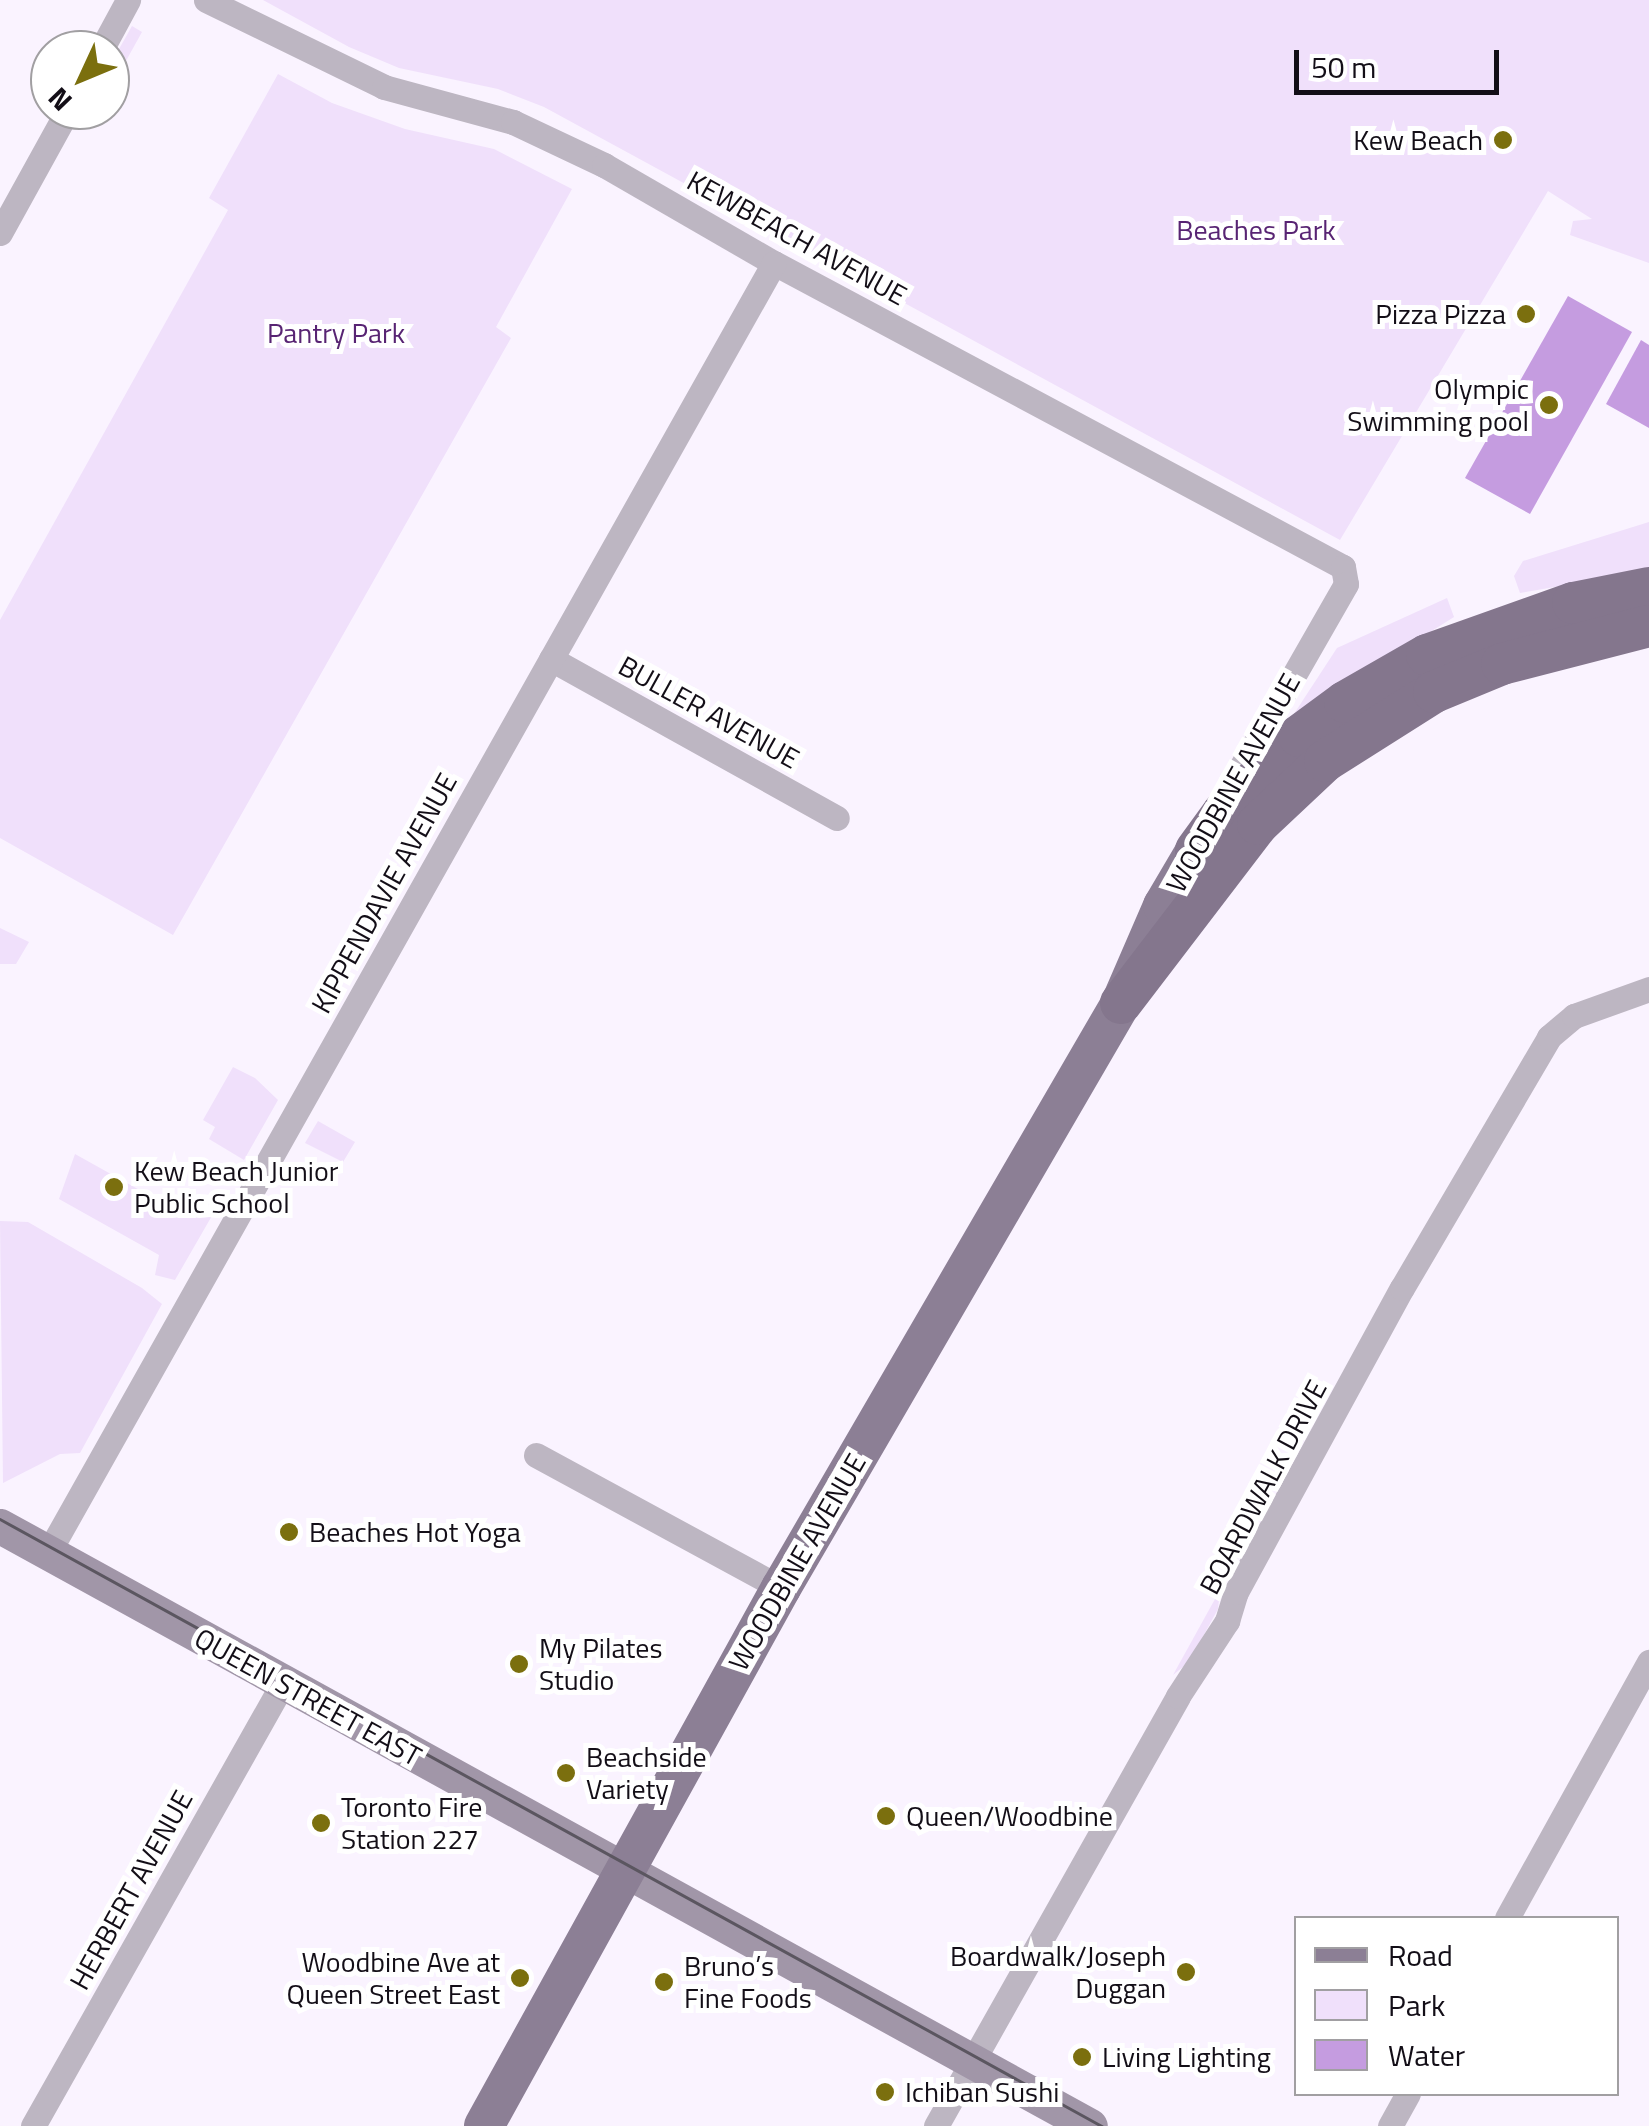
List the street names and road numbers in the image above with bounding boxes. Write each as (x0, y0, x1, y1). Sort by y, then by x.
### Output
street label: KEWBEACH AVENUE (681, 164, 913, 312)
street label: BULLER AVENUE (613, 649, 805, 775)
street label: WOODBINE AVENUE (1159, 668, 1307, 898)
street label: KIPPENDAVIE AVENUE (304, 767, 464, 1019)
street label: BOARDWALK DRIVE (1192, 1374, 1334, 1600)
street label: WOODBINE AVENUE (721, 1448, 873, 1676)
street label: QUEEN STREET EAST (189, 1621, 427, 1773)
street label: HERBERT AVENUE (62, 1785, 200, 1995)

